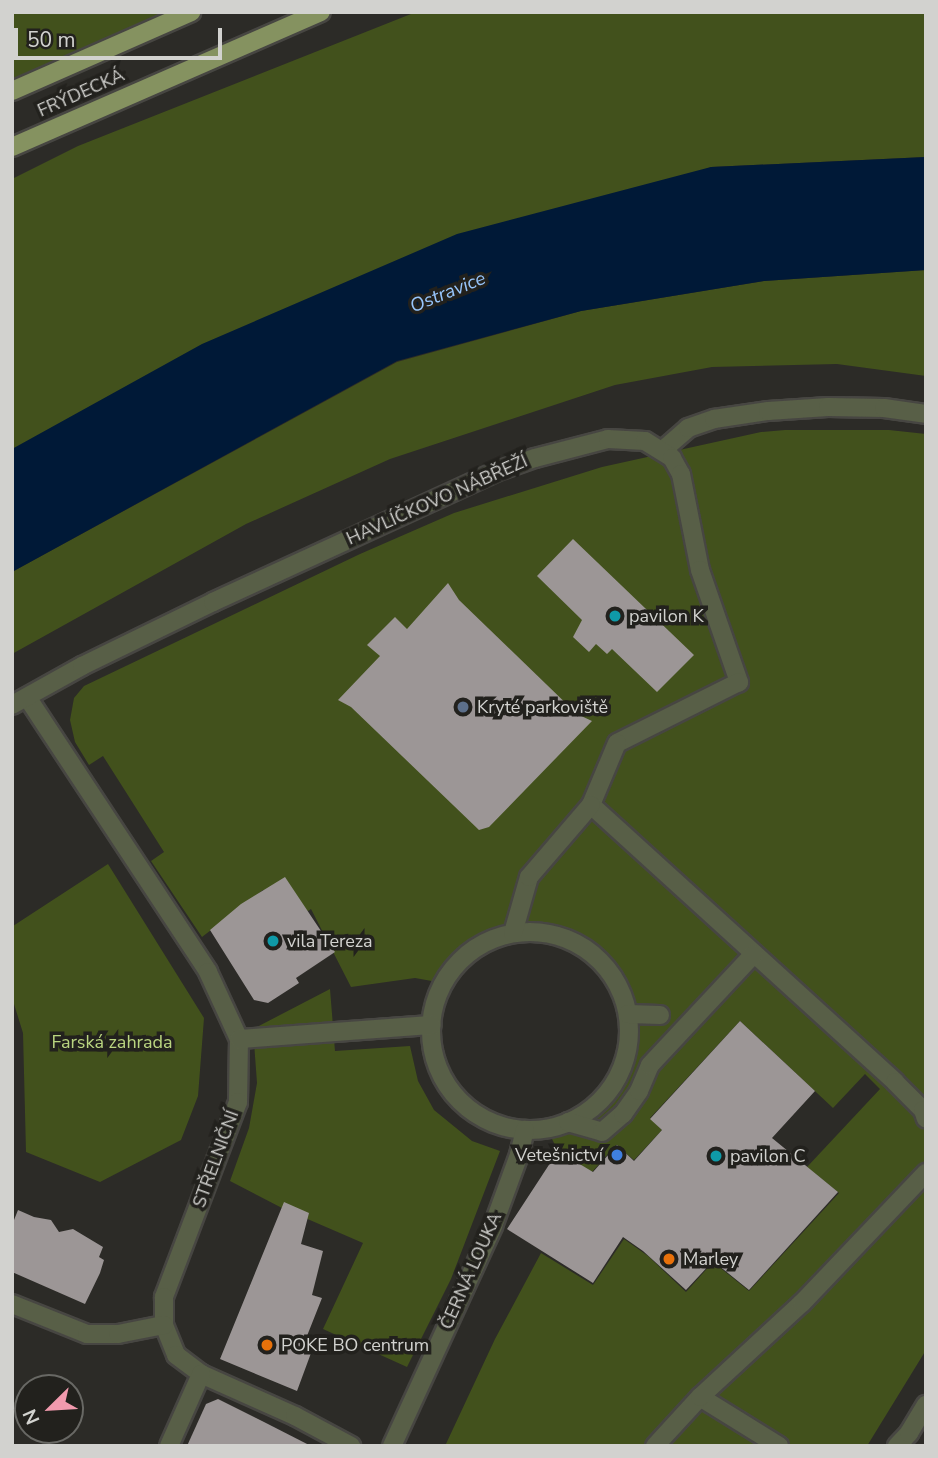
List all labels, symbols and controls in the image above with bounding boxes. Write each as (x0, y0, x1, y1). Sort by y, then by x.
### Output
scale bar (18, 14, 226, 58)
text: 50 m (27, 26, 76, 54)
street label: FRÝDECKÁ (34, 64, 128, 122)
water label: Ostravice (407, 267, 489, 319)
street label: HAVLÍČKOVO NÁBŘEŽÍ (343, 450, 531, 550)
place label: pavilon K (629, 605, 704, 627)
marker: pavilon K (607, 608, 623, 624)
place label: Kryté parkoviště (477, 696, 608, 718)
marker: Kryté parkoviště (455, 699, 471, 715)
place label: vila Tereza (287, 930, 373, 952)
marker: vila Tereza (265, 933, 281, 949)
park label: Farská zahrada (51, 1031, 173, 1053)
street label: STŘELNIČNÍ (188, 1107, 244, 1211)
place label: Vetešnictví (515, 1144, 603, 1166)
place label: pavilon C (730, 1145, 806, 1167)
marker: Vetešnictví (609, 1147, 625, 1163)
marker: pavilon C (708, 1148, 724, 1164)
street label: ČERNÁ LOUKA (436, 1209, 506, 1333)
place label: Marley (683, 1248, 738, 1270)
marker: Marley (661, 1251, 677, 1267)
place label: POKE BO centrum (281, 1334, 429, 1356)
marker: POKE BO centrum (259, 1337, 275, 1353)
north arrow (14, 1374, 84, 1444)
text: N (17, 1405, 46, 1429)

